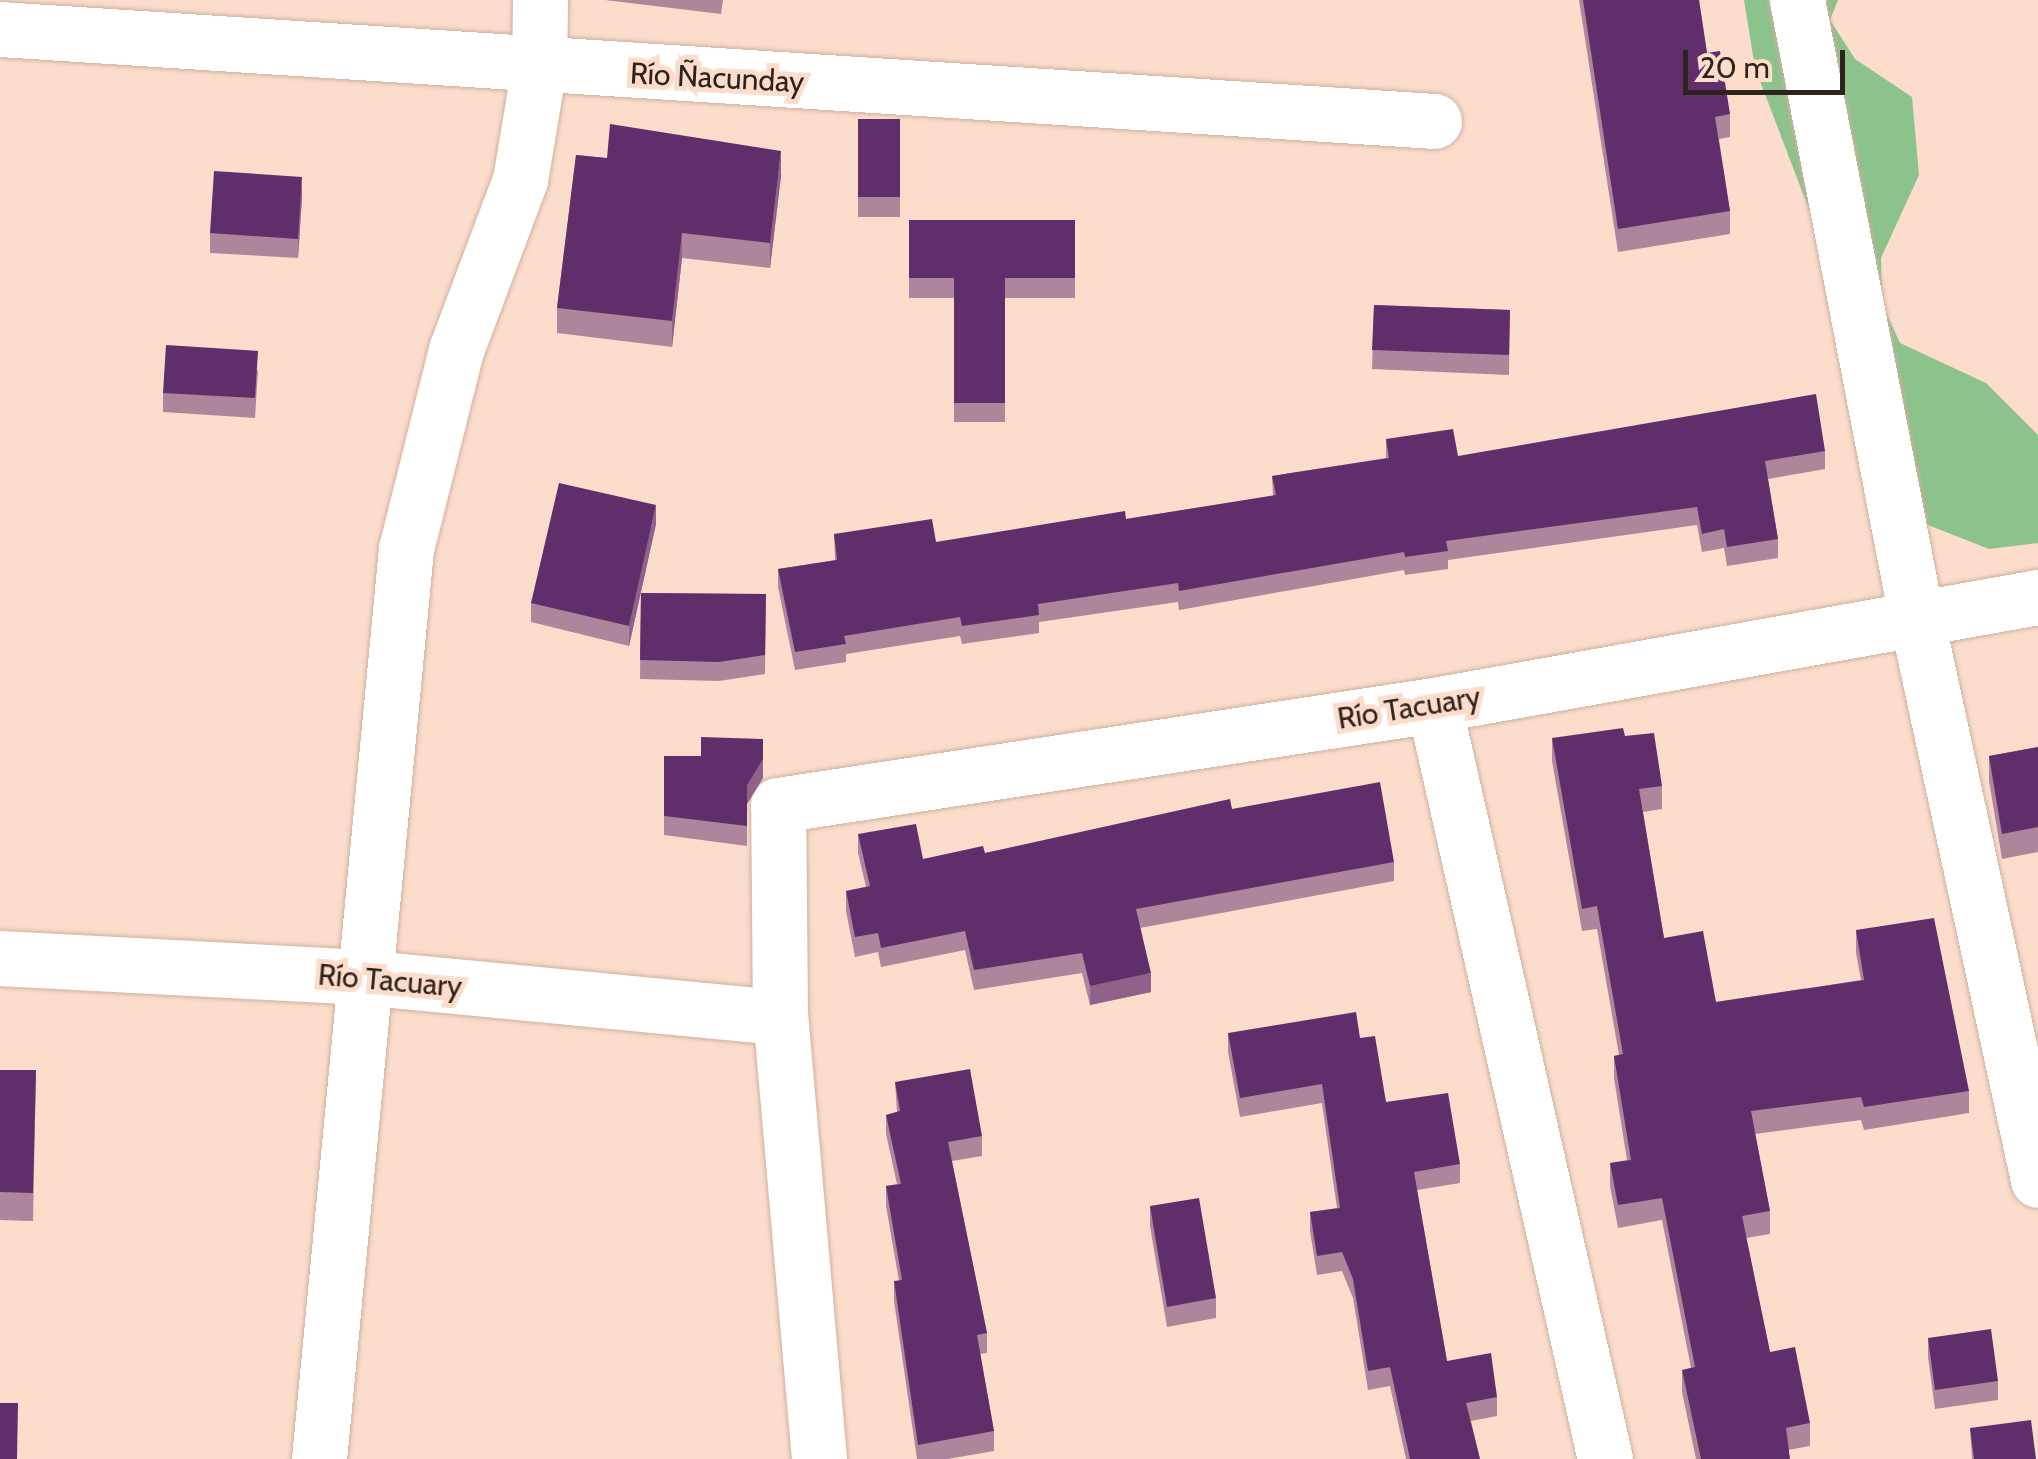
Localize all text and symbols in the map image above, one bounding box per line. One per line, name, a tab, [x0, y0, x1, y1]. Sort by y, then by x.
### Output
scale bar	[1688, 30, 1850, 92]
text: 20 m	[1700, 49, 1770, 86]
street label: Río Ñacunday	[629, 55, 805, 101]
street label: Río Tacuary	[1335, 679, 1483, 737]
street label: Río Tacuary	[316, 957, 464, 1005]

